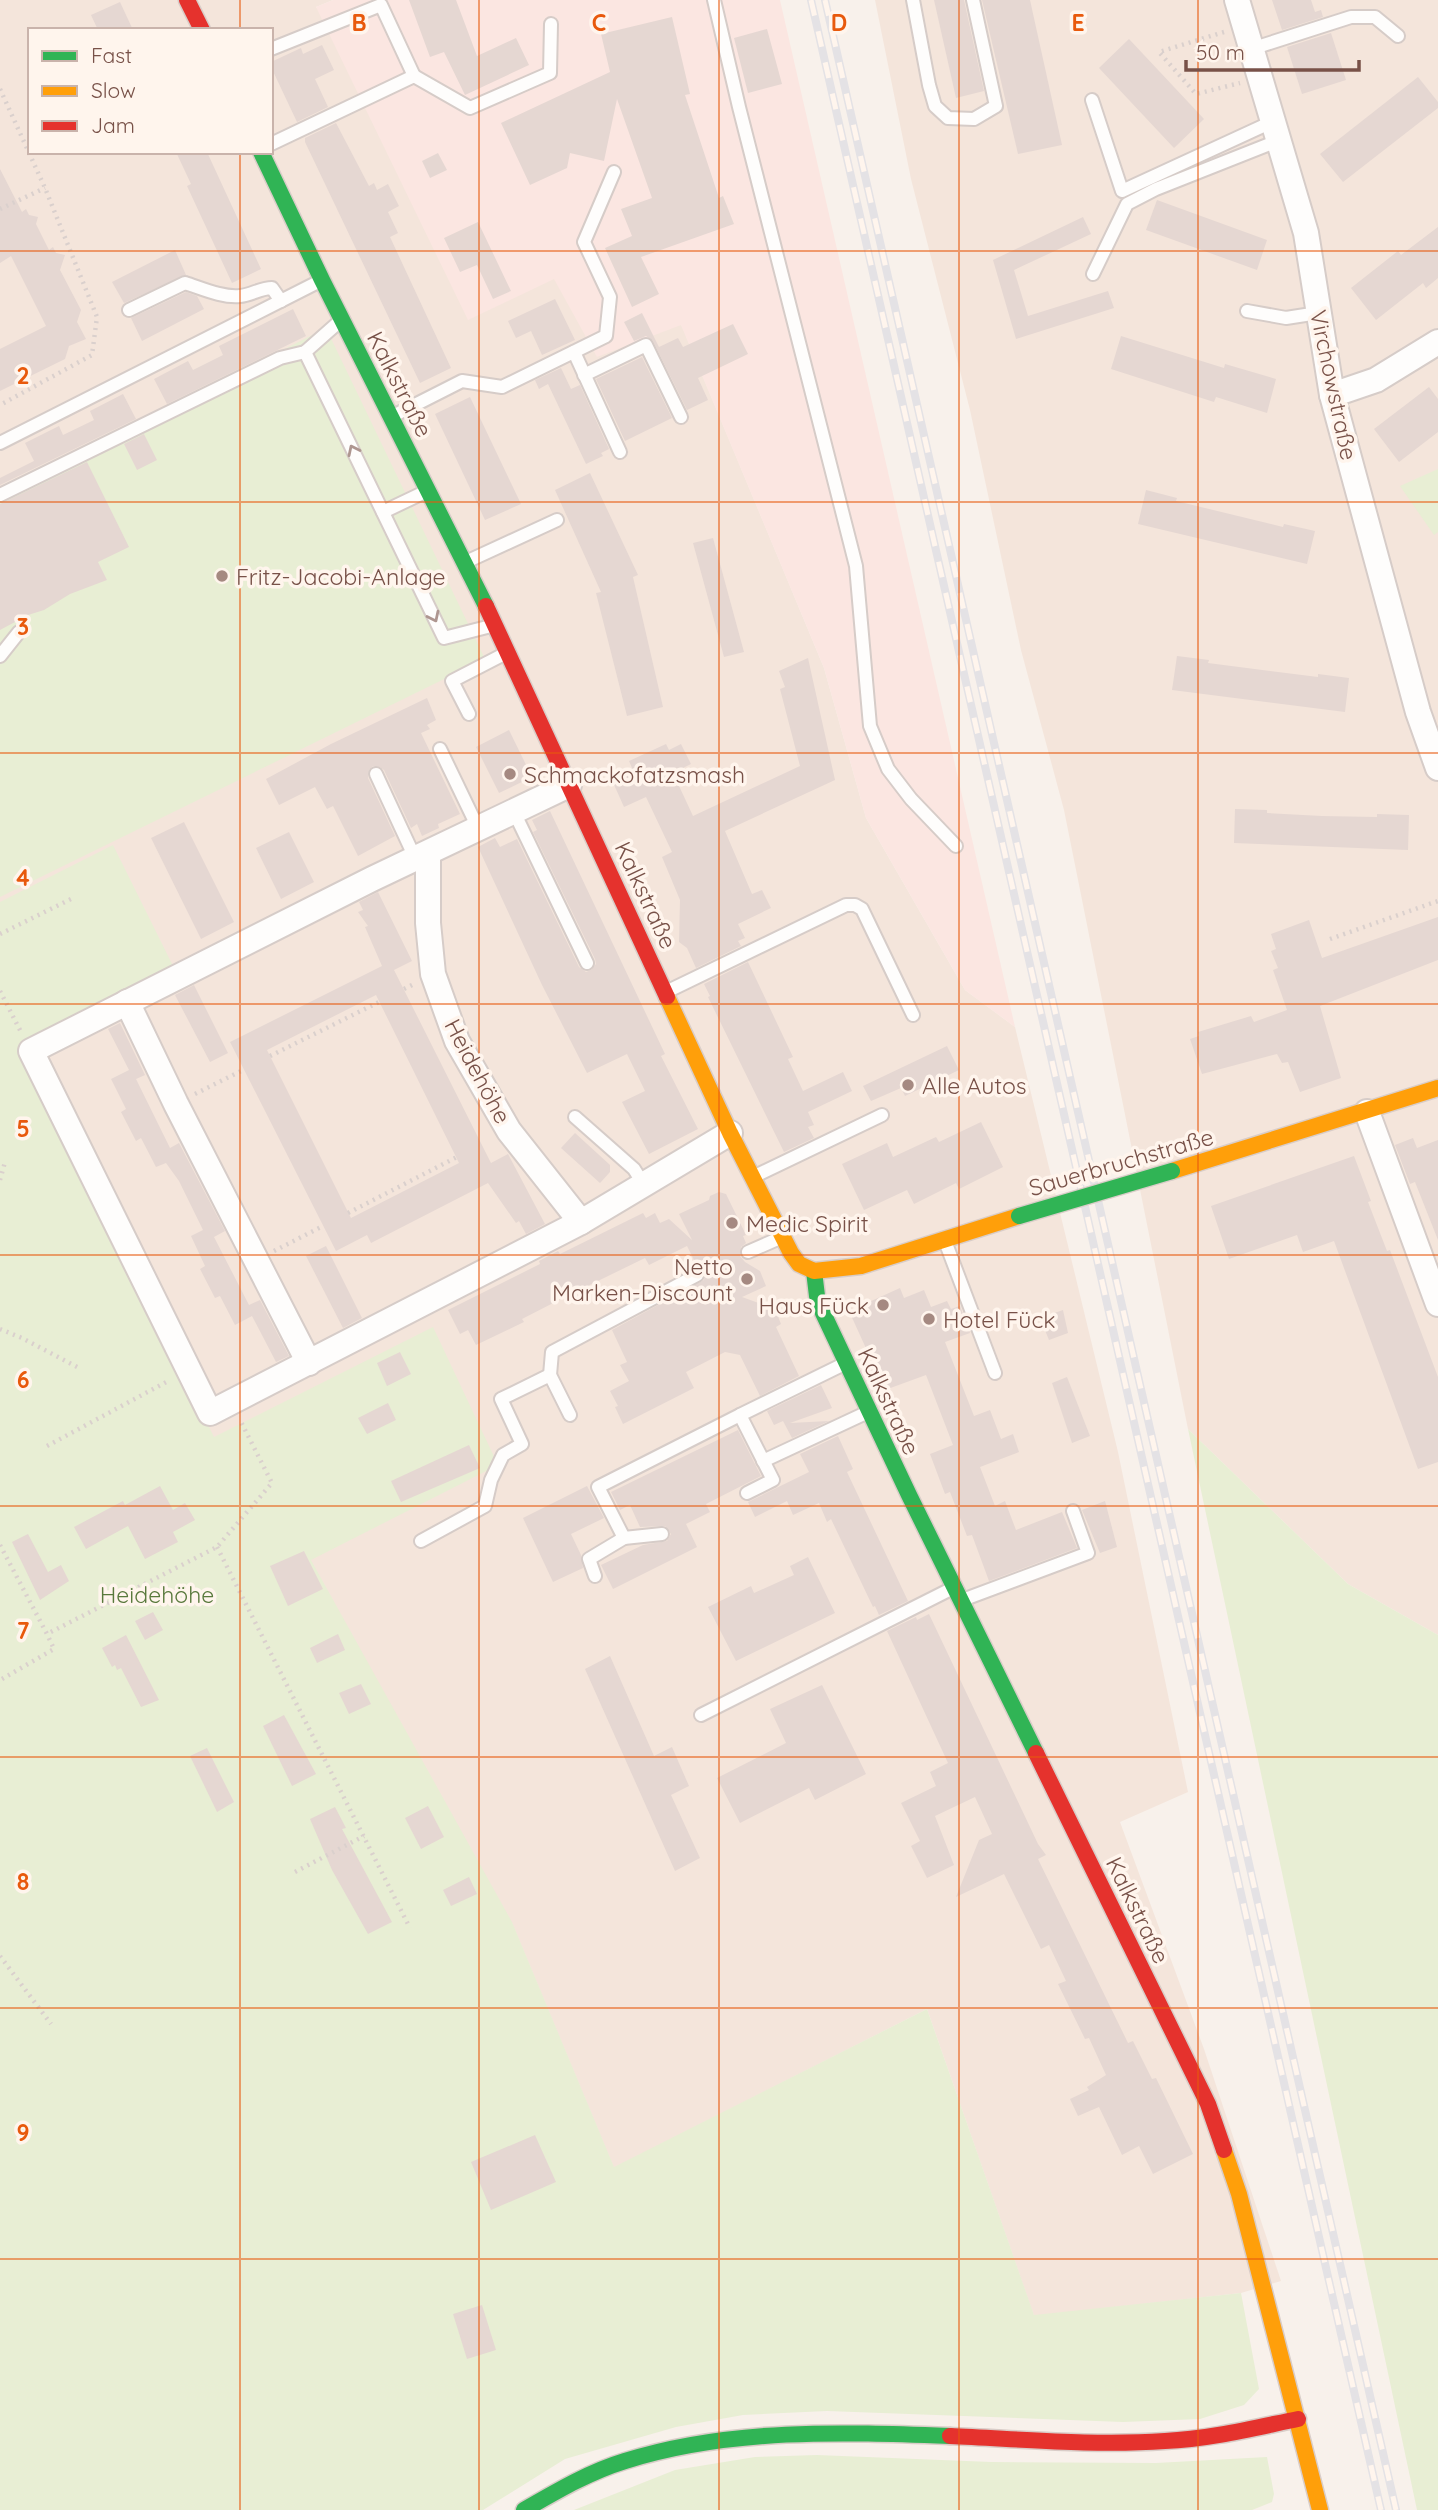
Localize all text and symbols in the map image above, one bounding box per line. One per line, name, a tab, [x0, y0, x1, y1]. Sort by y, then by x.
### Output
text: B	[351, 8, 367, 37]
text: C	[592, 8, 606, 37]
text: D	[831, 8, 847, 37]
text: E	[1071, 8, 1085, 37]
legend	[28, 28, 273, 154]
scale bar	[1186, 28, 1359, 72]
text: 50 m	[1196, 39, 1245, 65]
text: Fast	[91, 42, 132, 68]
text: Slow	[91, 77, 136, 103]
text: Jam	[91, 112, 135, 138]
street label: Virchowstraße	[1304, 307, 1364, 463]
street label: Kalkstraße	[361, 326, 439, 442]
text: 2	[16, 361, 30, 390]
one-way arrow	[347, 445, 361, 457]
place label: Fritz-Jacobi-Anlage	[236, 562, 445, 591]
marker: Fritz-Jacobi-Anlage	[214, 568, 230, 584]
one-way arrow	[425, 610, 439, 622]
text: 3	[17, 612, 29, 641]
place label: Schmackofatzsmash	[524, 760, 745, 789]
marker: Schmackofatzsmash	[502, 766, 518, 782]
street label: Kalkstraße	[609, 837, 683, 953]
text: 4	[16, 863, 30, 892]
street label: Heidehöhe	[438, 1014, 518, 1128]
place label: Alle Autos	[922, 1071, 1027, 1100]
marker: Alle Autos	[900, 1077, 916, 1093]
text: 5	[16, 1114, 30, 1143]
street label: Sauerbruchstraße	[1025, 1122, 1217, 1202]
place label: Medic Spirit	[746, 1209, 869, 1238]
marker: Medic Spirit	[724, 1215, 740, 1231]
place label: Netto Marken-Discount	[552, 1252, 733, 1307]
marker: Netto Marken-Discount	[739, 1271, 755, 1287]
place label: Haus Fück	[759, 1291, 869, 1320]
marker: Haus Fück	[875, 1297, 891, 1313]
place label: Hotel Fück	[943, 1305, 1056, 1334]
marker: Hotel Fück	[921, 1311, 937, 1327]
street label: Kalkstraße	[852, 1343, 926, 1459]
text: 6	[17, 1365, 29, 1394]
park label: Heidehöhe	[100, 1580, 214, 1609]
text: 7	[17, 1616, 30, 1645]
street label: Kalkstraße	[1100, 1852, 1176, 1968]
text: 8	[17, 1867, 29, 1896]
text: 9	[16, 2118, 30, 2147]

